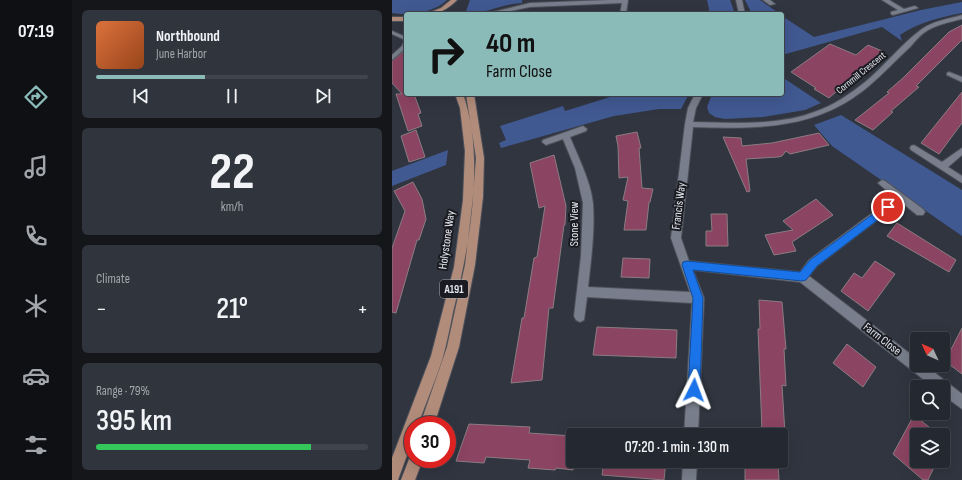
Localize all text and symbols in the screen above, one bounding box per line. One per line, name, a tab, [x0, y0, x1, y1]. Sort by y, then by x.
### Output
text: 07:19	[18, 21, 54, 42]
text: Northbound	[156, 27, 220, 46]
text: 40 m	[486, 27, 535, 60]
icon: right	[420, 28, 472, 80]
text: June Harbor	[156, 46, 207, 62]
street label: Cornmill Crescent	[834, 49, 888, 97]
text: Farm Close	[486, 61, 552, 82]
icon: directions	[22, 83, 50, 111]
icon: previous	[130, 85, 152, 107]
icon: pause	[221, 85, 243, 107]
icon: next	[312, 85, 334, 107]
text: 22	[209, 141, 255, 204]
icon: music	[22, 153, 50, 181]
street label: Francis Way	[669, 181, 689, 230]
pin	[871, 190, 905, 224]
icon: arrive	[877, 196, 899, 218]
text: km/h	[221, 199, 243, 215]
street label: Stone View	[567, 201, 582, 246]
street label: Holystone Way	[435, 209, 459, 270]
icon: phone	[22, 222, 50, 250]
text: Climate	[96, 271, 130, 287]
road number: A191	[440, 280, 468, 298]
text: 21°	[216, 291, 248, 327]
icon: climate	[22, 292, 50, 320]
text: −	[96, 296, 107, 323]
text: +	[357, 296, 368, 323]
street label: Farm Close	[860, 319, 904, 359]
north arrow	[910, 332, 950, 372]
map controls	[910, 332, 950, 468]
icon: car	[22, 362, 50, 390]
position arrow	[673, 369, 715, 411]
button: search	[910, 380, 950, 420]
text: Range · 79%	[96, 383, 150, 399]
text: 395 km	[96, 403, 172, 439]
speed limit sign: 30	[404, 416, 456, 468]
button: layers	[910, 428, 950, 468]
icon: filters	[22, 431, 50, 459]
text: 07:20 · 1 min · 130 m	[625, 438, 729, 457]

